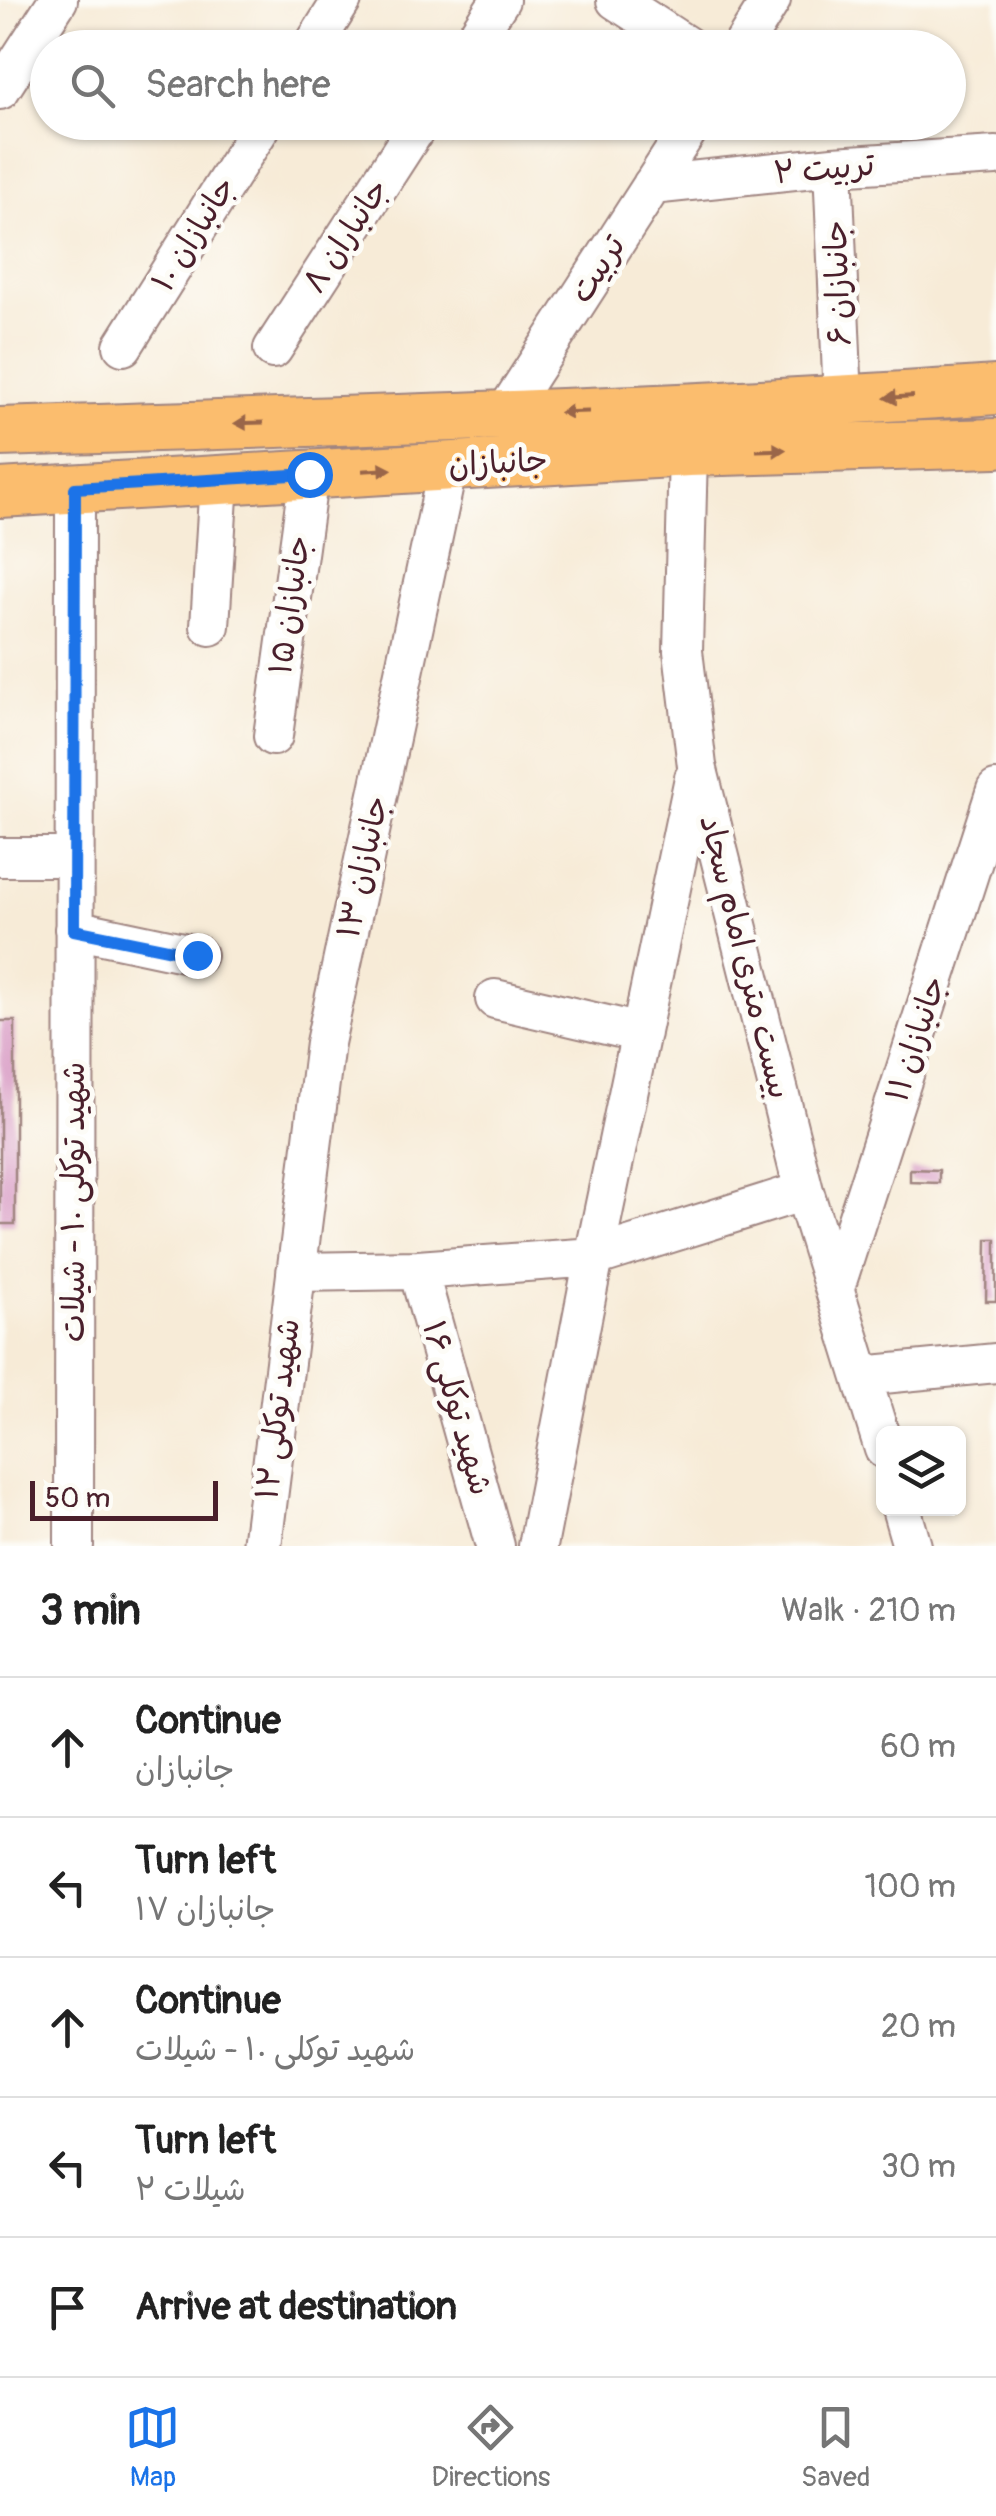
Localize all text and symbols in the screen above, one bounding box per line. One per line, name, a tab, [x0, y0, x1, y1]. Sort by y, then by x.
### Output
search box	[30, 30, 966, 140]
icon: search	[65, 58, 120, 113]
text: Search here	[145, 61, 331, 109]
street label: تربیت ۲	[772, 145, 877, 193]
street label: جانبازان ۱۰	[143, 169, 245, 299]
street label: جانباران ۸	[294, 171, 398, 301]
street label: جانبازان ۶	[816, 219, 860, 347]
street label: تربیت	[561, 227, 635, 310]
one-way arrow	[882, 389, 914, 405]
one-way arrow	[558, 404, 590, 420]
one-way arrow	[233, 416, 265, 432]
street label: جانبازان	[447, 440, 549, 486]
one-way arrow	[756, 441, 788, 457]
route start	[287, 452, 333, 498]
one-way arrow	[361, 462, 393, 478]
street label: جانبازان ۱۵	[260, 533, 320, 677]
street label: جانبازان ۱۳	[328, 792, 398, 942]
street label: بیست متری امام سجاد	[687, 811, 800, 1104]
route end	[175, 933, 221, 979]
street label: جانبازان ۱۱	[877, 971, 955, 1107]
street label: شهید توکلی ۱۰ - شیلات	[54, 1062, 94, 1342]
street label: شهید توکلی ۱۲	[247, 1316, 309, 1502]
street label: شهید توکلی ۱۶	[413, 1316, 501, 1500]
map controls	[876, 1426, 966, 1516]
button: layers	[876, 1426, 966, 1516]
scale bar	[30, 1476, 218, 1520]
text: 50 m	[45, 1481, 110, 1516]
text: 3 min	[40, 1585, 141, 1637]
text: Walk · 210 m	[781, 1591, 956, 1631]
text: Continue	[135, 1697, 281, 1745]
icon: ahead	[40, 1720, 95, 1775]
text: 60 m	[880, 1727, 956, 1767]
text: جانبازان	[135, 1750, 234, 1790]
text: Turn left	[135, 1837, 276, 1885]
icon: left	[40, 1860, 95, 1915]
text: 100 m	[864, 1867, 956, 1907]
text: جانبازان ۱۷	[135, 1890, 276, 1930]
text: Continue	[135, 1977, 281, 2025]
icon: ahead	[40, 2000, 95, 2055]
text: 20 m	[881, 2007, 956, 2047]
text: شهید توکلی ۱۰ - شیلات	[135, 2030, 415, 2070]
text: Turn left	[135, 2117, 276, 2165]
icon: left	[40, 2140, 95, 2195]
text: 30 m	[881, 2147, 956, 2187]
text: شیلات ۲	[135, 2170, 246, 2210]
icon: arrive	[40, 2280, 95, 2335]
text: Arrive at destination	[135, 2283, 457, 2331]
tab: Map	[125, 2400, 180, 2495]
tab: Directions	[431, 2400, 550, 2495]
tab: Saved	[801, 2400, 871, 2495]

